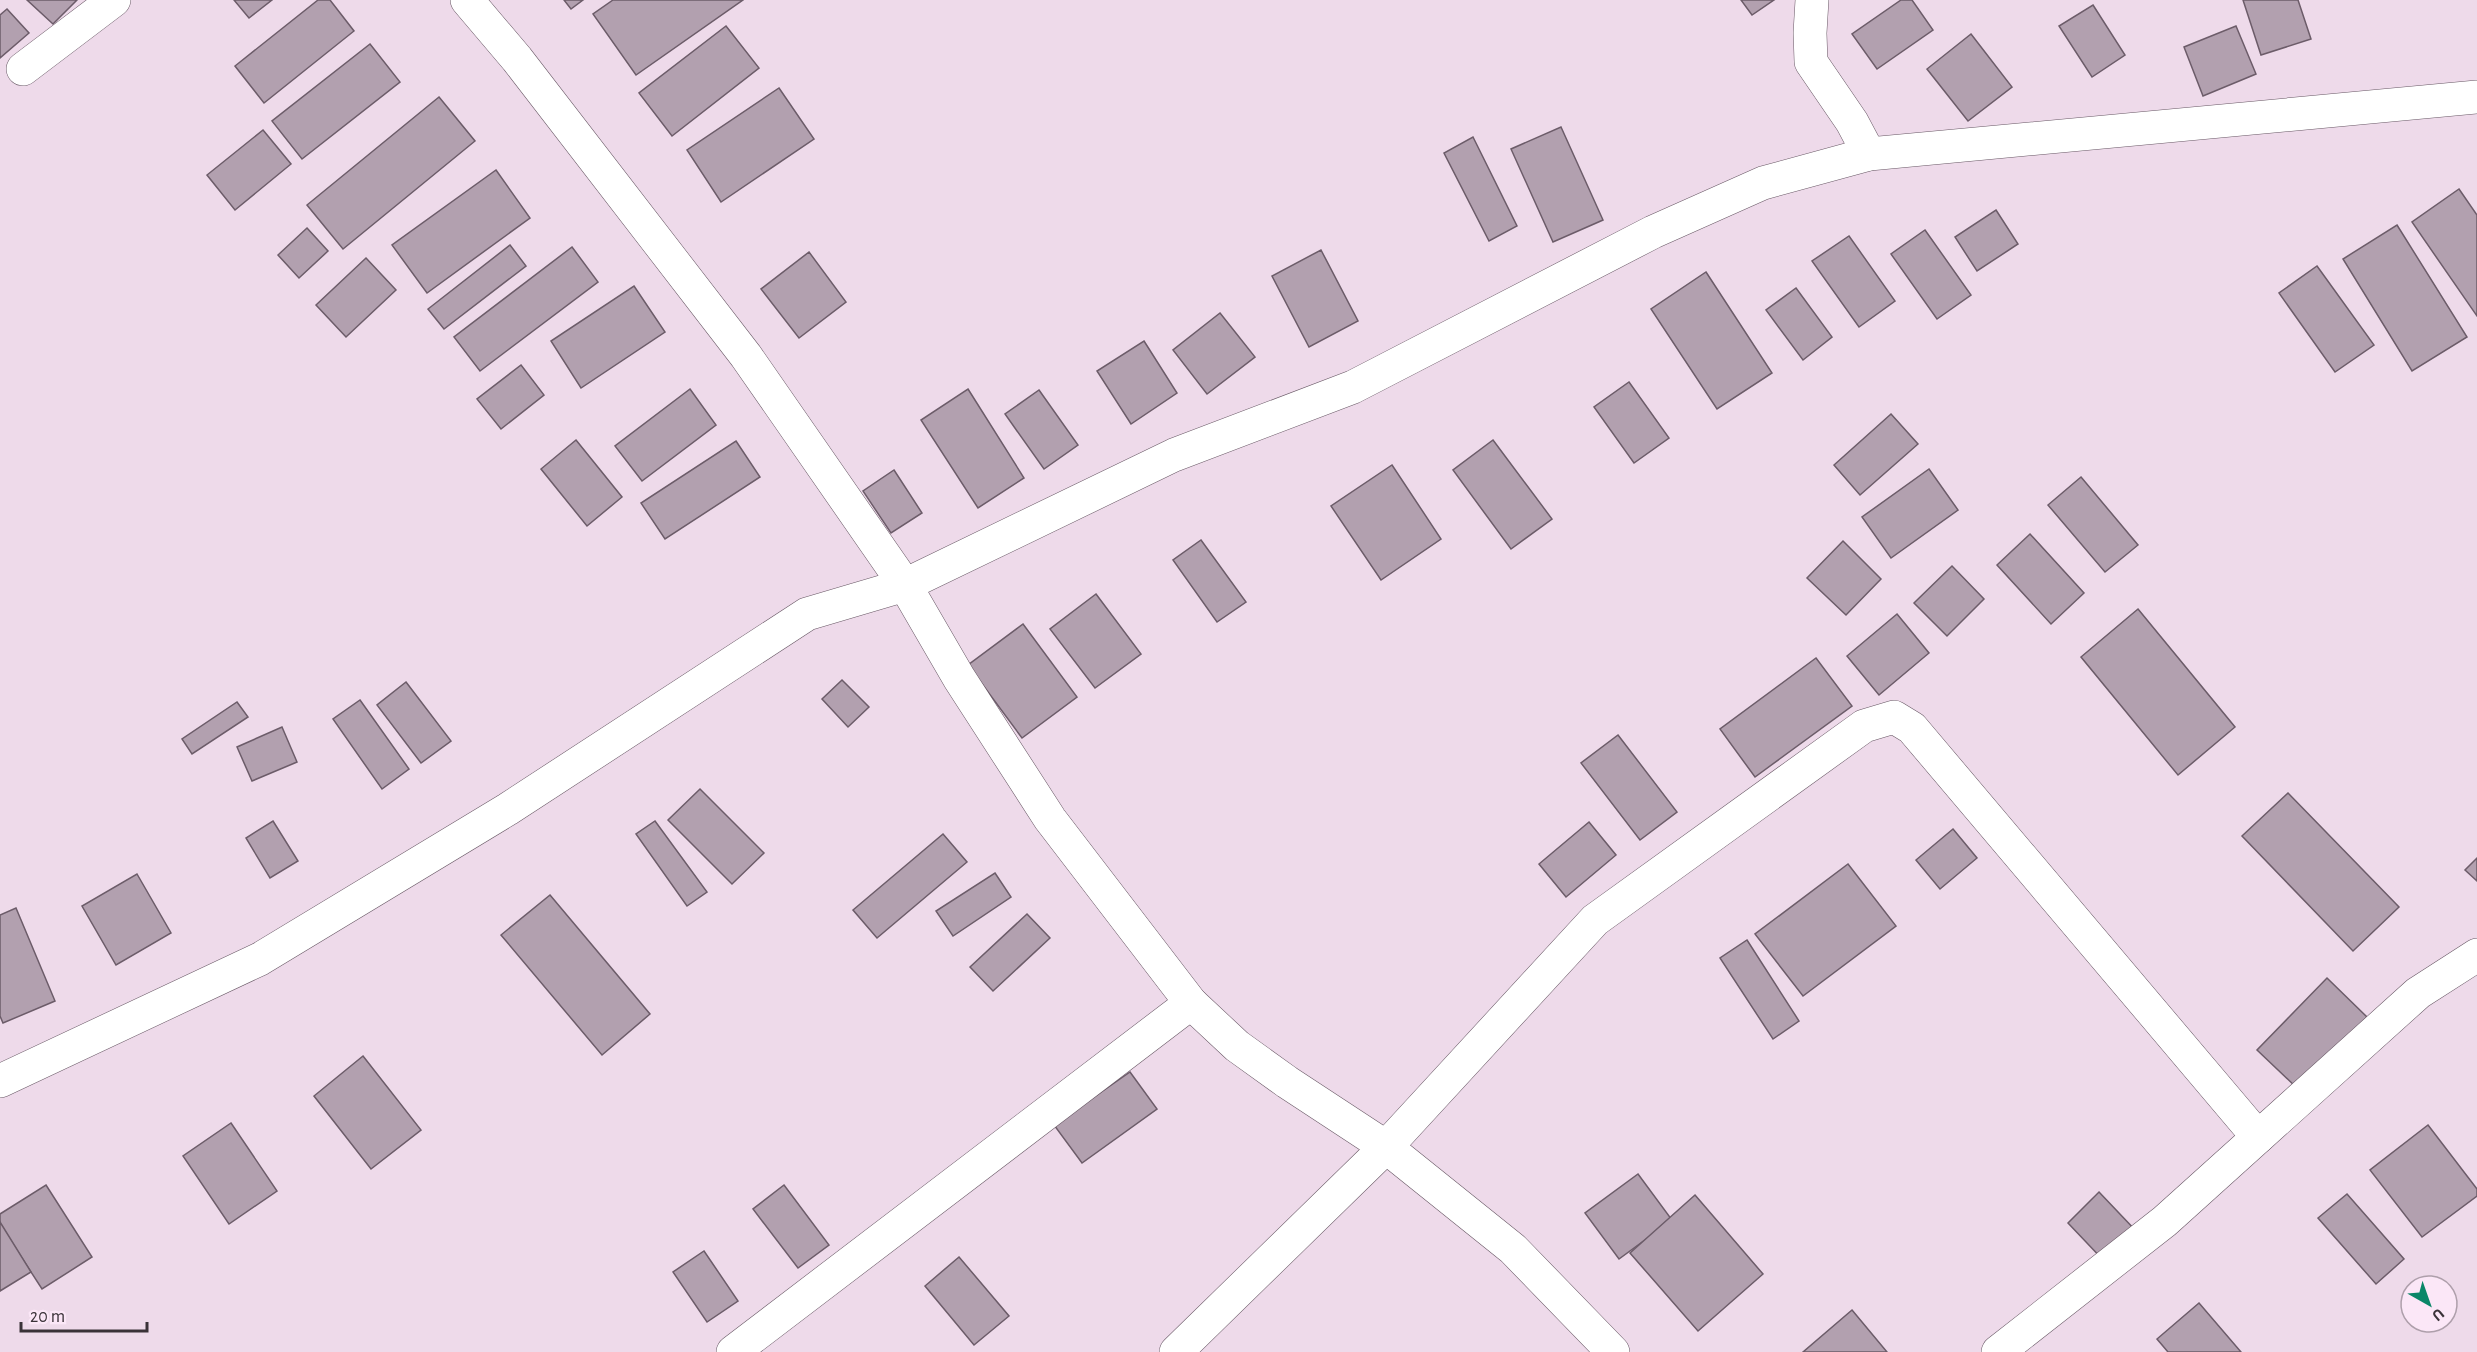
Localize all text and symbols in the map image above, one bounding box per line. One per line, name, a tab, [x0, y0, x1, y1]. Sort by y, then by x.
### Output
north arrow	[2399, 1274, 2459, 1334]
scale bar	[21, 1295, 147, 1333]
text: U	[2429, 1305, 2447, 1324]
text: 20 m	[30, 1308, 65, 1326]

